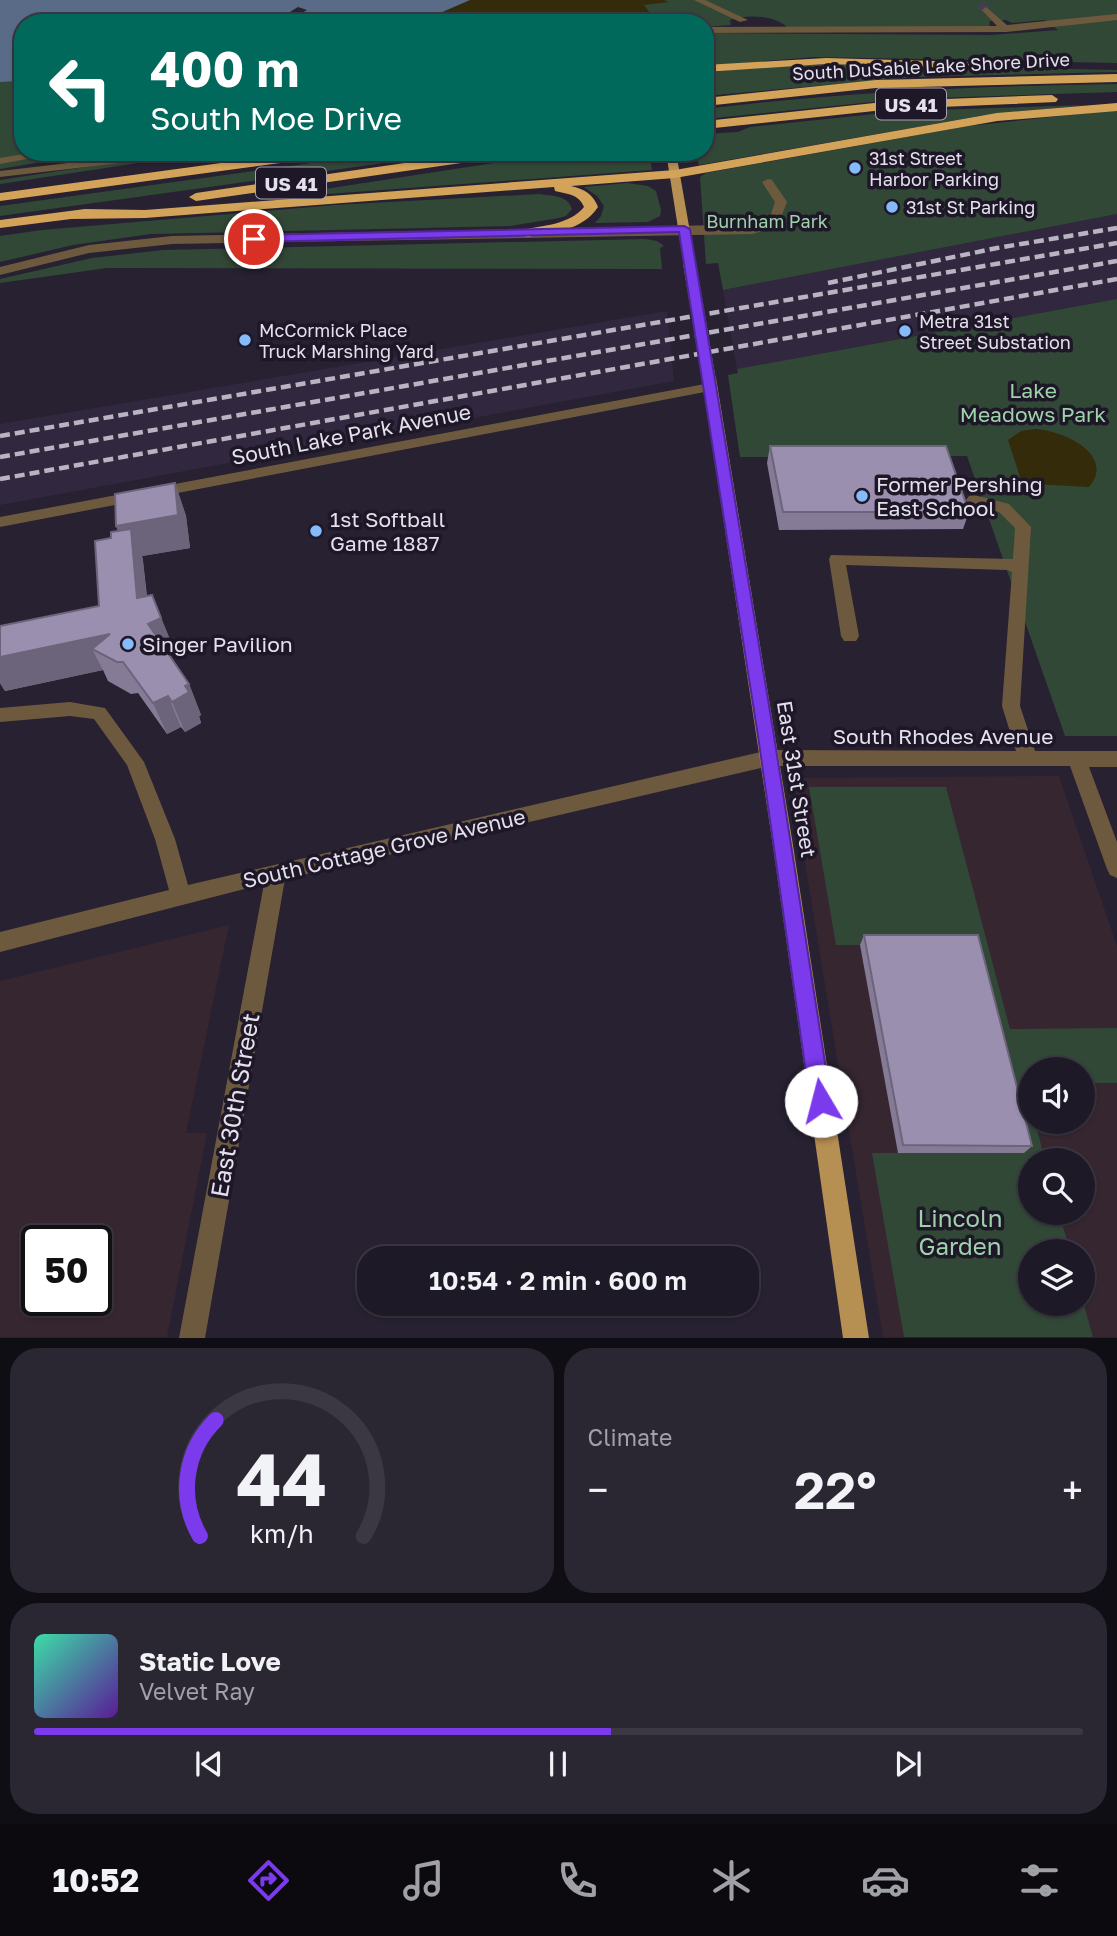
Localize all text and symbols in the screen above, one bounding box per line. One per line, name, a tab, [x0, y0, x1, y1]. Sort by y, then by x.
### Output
text: 400 m	[150, 39, 299, 98]
icon: left	[35, 42, 126, 133]
street label: South DuSable Lake Shore Drive	[792, 48, 1070, 84]
road number: US 41	[876, 88, 946, 120]
text: South Moe Drive	[150, 99, 402, 137]
place label: 31st Street Harbor Parking	[869, 147, 999, 190]
marker: 31st Street Harbor Parking	[847, 160, 863, 176]
road number: US 41	[256, 168, 326, 198]
place label: 31st St Parking	[906, 196, 1035, 218]
marker: 31st St Parking	[884, 199, 900, 215]
pin	[224, 209, 284, 269]
park label: Burnham Park	[706, 210, 828, 232]
icon: arrive	[235, 220, 273, 258]
place label: Metra 31st Street Substation	[919, 310, 1071, 353]
place label: McCormick Place Truck Marshing Yard	[259, 319, 434, 362]
marker: Metra 31st Street Substation	[897, 323, 913, 339]
marker: McCormick Place Truck Marshing Yard	[237, 332, 253, 348]
park label: Lake Meadows Park	[960, 377, 1106, 427]
street label: South Lake Park Avenue	[229, 398, 473, 470]
place label: Former Pershing East School	[876, 471, 1043, 521]
marker: Former Pershing East School	[854, 488, 870, 504]
place label: 1st Softball Game 1887	[330, 506, 445, 556]
marker: 1st Softball Game 1887	[308, 523, 324, 539]
place label: Singer Pavilion	[142, 631, 293, 657]
marker: Singer Pavilion	[120, 636, 136, 652]
street label: East 31st Street	[772, 699, 822, 859]
street label: South Rhodes Avenue	[833, 723, 1053, 749]
street label: South Cottage Grove Avenue	[240, 803, 528, 893]
street label: East 30th Street	[204, 1011, 264, 1199]
map controls	[1018, 1057, 1095, 1316]
button: sound	[1018, 1057, 1095, 1134]
position arrow	[784, 1064, 858, 1138]
button: search	[1018, 1148, 1095, 1225]
park label: Lincoln Garden	[918, 1203, 1002, 1260]
speed limit sign: 50	[21, 1225, 112, 1316]
button: layers	[1018, 1239, 1095, 1316]
text: 10:54 · 2 min · 600 m	[429, 1265, 687, 1296]
text: Climate	[588, 1423, 672, 1451]
text: 44	[236, 1436, 327, 1523]
text: 22°	[794, 1458, 877, 1520]
text: −	[588, 1467, 608, 1512]
text: +	[1062, 1467, 1083, 1512]
text: km/h	[250, 1518, 314, 1549]
text: Static Love	[139, 1646, 281, 1677]
text: Velvet Ray	[139, 1677, 255, 1705]
icon: previous	[190, 1745, 228, 1783]
icon: pause	[539, 1745, 577, 1783]
icon: next	[889, 1745, 927, 1783]
icon: directions	[244, 1856, 293, 1905]
icon: music	[399, 1856, 448, 1905]
icon: phone	[553, 1856, 602, 1905]
icon: climate	[707, 1856, 756, 1905]
icon: car	[861, 1856, 910, 1905]
icon: filters	[1015, 1856, 1064, 1905]
text: 10:52	[53, 1861, 139, 1899]

